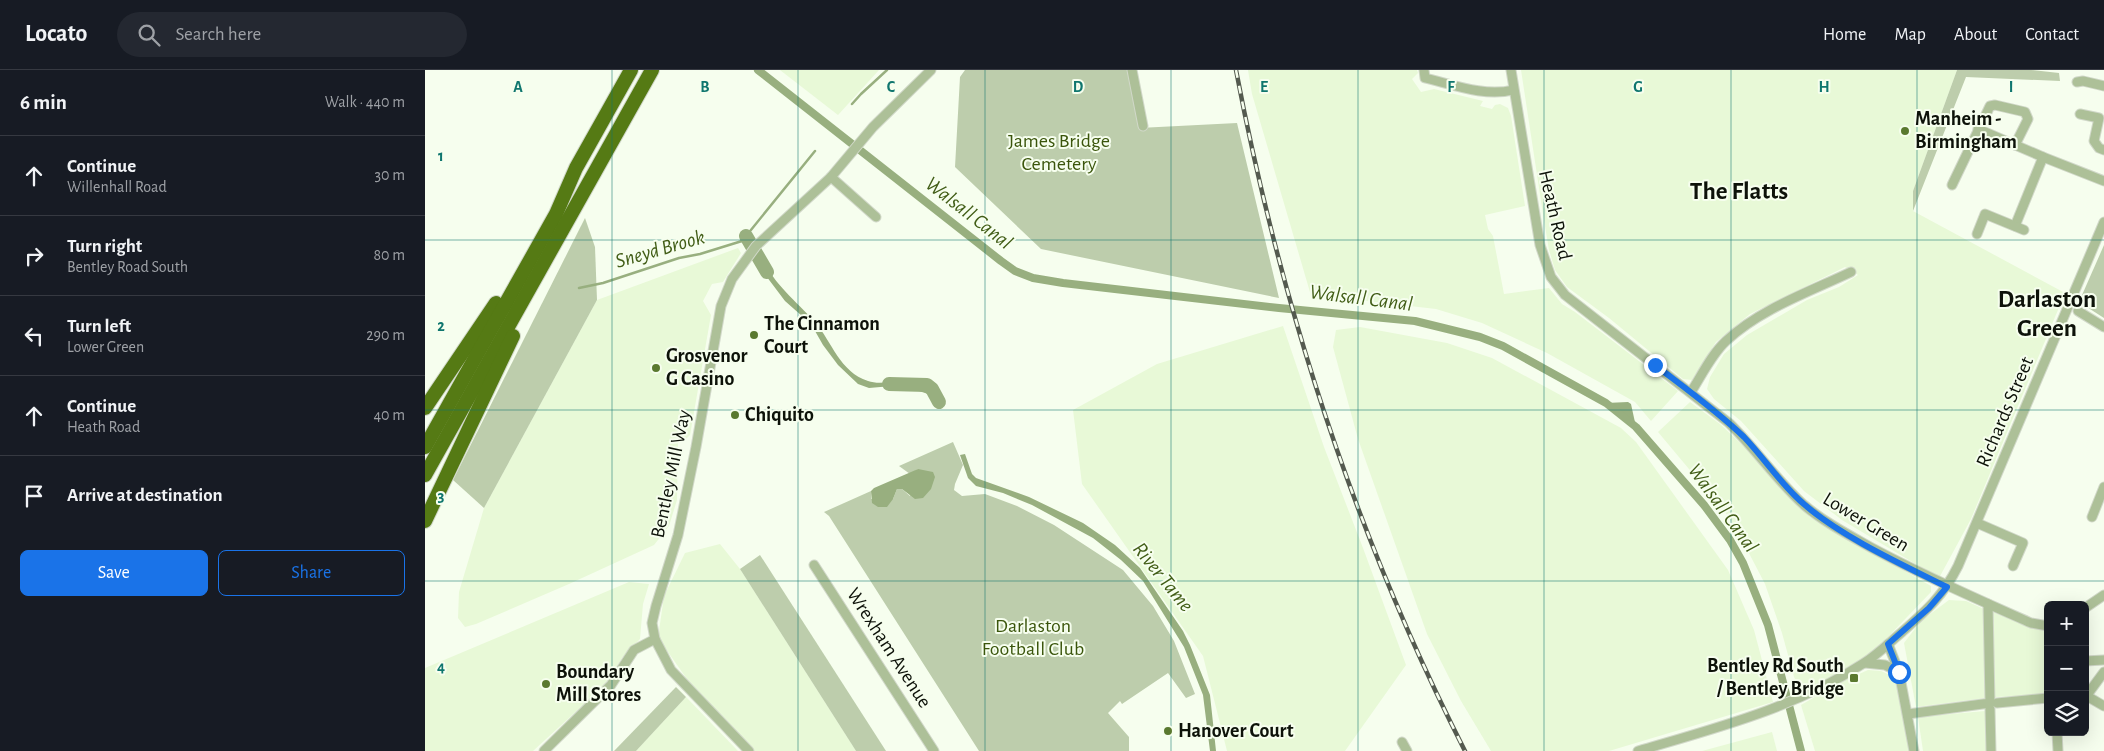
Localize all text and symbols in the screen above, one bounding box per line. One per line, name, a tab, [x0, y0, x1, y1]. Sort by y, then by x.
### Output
search box	[117, 12, 467, 57]
icon: search	[135, 21, 163, 49]
text: Locato	[25, 22, 87, 46]
text: Search here	[175, 25, 261, 44]
text: Home	[1823, 26, 1866, 44]
text: Map	[1894, 26, 1926, 44]
text: About	[1954, 26, 1997, 44]
text: Contact	[2025, 26, 2079, 44]
text: A	[513, 79, 523, 95]
text: B	[700, 79, 710, 95]
text: C	[887, 79, 896, 95]
text: D	[1073, 79, 1084, 95]
text: E	[1260, 79, 1268, 95]
text: F	[1447, 79, 1455, 95]
text: G	[1633, 79, 1643, 95]
text: H	[1818, 79, 1830, 95]
text: I	[2009, 79, 2013, 95]
text: 6 min	[20, 92, 67, 113]
text: Walk · 440 m	[325, 94, 405, 110]
place label: Manheim - Birmingham	[1915, 109, 2017, 152]
marker: Manheim - Birmingham	[1899, 125, 1911, 137]
park label: James Bridge Cemetery	[1008, 131, 1110, 174]
text: 1	[438, 148, 444, 164]
text: Continue	[67, 157, 136, 176]
icon: ahead	[20, 162, 48, 190]
text: 30 m	[375, 167, 405, 183]
street label: Heath Road	[1535, 168, 1575, 262]
water label: Walsall Canal	[922, 173, 1016, 253]
text: Willenhall Road	[67, 179, 167, 195]
district label: The Flatts	[1690, 179, 1788, 204]
water label: Sneyd Brook	[613, 226, 707, 272]
text: Turn right	[67, 237, 142, 256]
icon: right	[20, 242, 48, 270]
text: 80 m	[374, 247, 405, 263]
text: Bentley Road South	[67, 259, 188, 275]
water label: Walsall Canal	[1308, 281, 1414, 315]
district label: Darlaston Green	[1998, 287, 2096, 341]
place label: The Cinnamon Court	[764, 314, 880, 357]
text: Turn left	[67, 317, 131, 336]
text: 2	[437, 318, 445, 334]
icon: left	[20, 322, 48, 350]
text: 290 m	[366, 327, 405, 343]
marker: The Cinnamon Court	[748, 329, 760, 341]
text: Lower Green	[67, 339, 144, 355]
place label: Grosvenor G Casino	[666, 346, 748, 389]
street label: Richards Street	[1973, 353, 2037, 470]
route end	[1644, 354, 1667, 377]
marker: Grosvenor G Casino	[650, 362, 662, 374]
text: Continue	[67, 397, 136, 416]
icon: ahead	[20, 402, 48, 430]
place label: Chiquito	[745, 405, 814, 425]
text: 40 m	[373, 407, 405, 423]
street label: Bentley Mill Way	[648, 408, 694, 540]
marker: Chiquito	[729, 409, 741, 421]
text: Heath Road	[67, 419, 140, 435]
water label: Walsall Canal	[1684, 460, 1762, 556]
icon: arrive	[20, 482, 48, 510]
text: Arrive at destination	[67, 486, 223, 505]
text: 3	[438, 488, 445, 504]
street label: Lower Green	[1819, 489, 1913, 555]
water label: River Tame	[1129, 538, 1197, 616]
button: Save	[20, 550, 208, 596]
button: Share	[218, 550, 405, 596]
street label: Wrexham Avenue	[843, 585, 935, 711]
map controls	[2044, 601, 2089, 736]
button: +	[2044, 601, 2089, 646]
park label: Darlaston Football Club	[982, 616, 1084, 659]
button: −	[2044, 646, 2089, 691]
place label: Bentley Rd South / Bentley Bridge	[1707, 656, 1844, 699]
text: 4	[437, 659, 445, 675]
route start	[1888, 661, 1911, 684]
place label: Boundary Mill Stores	[556, 662, 641, 705]
marker: Bentley Rd South / Bentley Bridge	[1848, 672, 1860, 684]
marker: Boundary Mill Stores	[540, 678, 552, 690]
button: layers	[2044, 691, 2089, 736]
place label: Hanover Court	[1178, 721, 1294, 741]
marker: Hanover Court	[1162, 725, 1174, 737]

